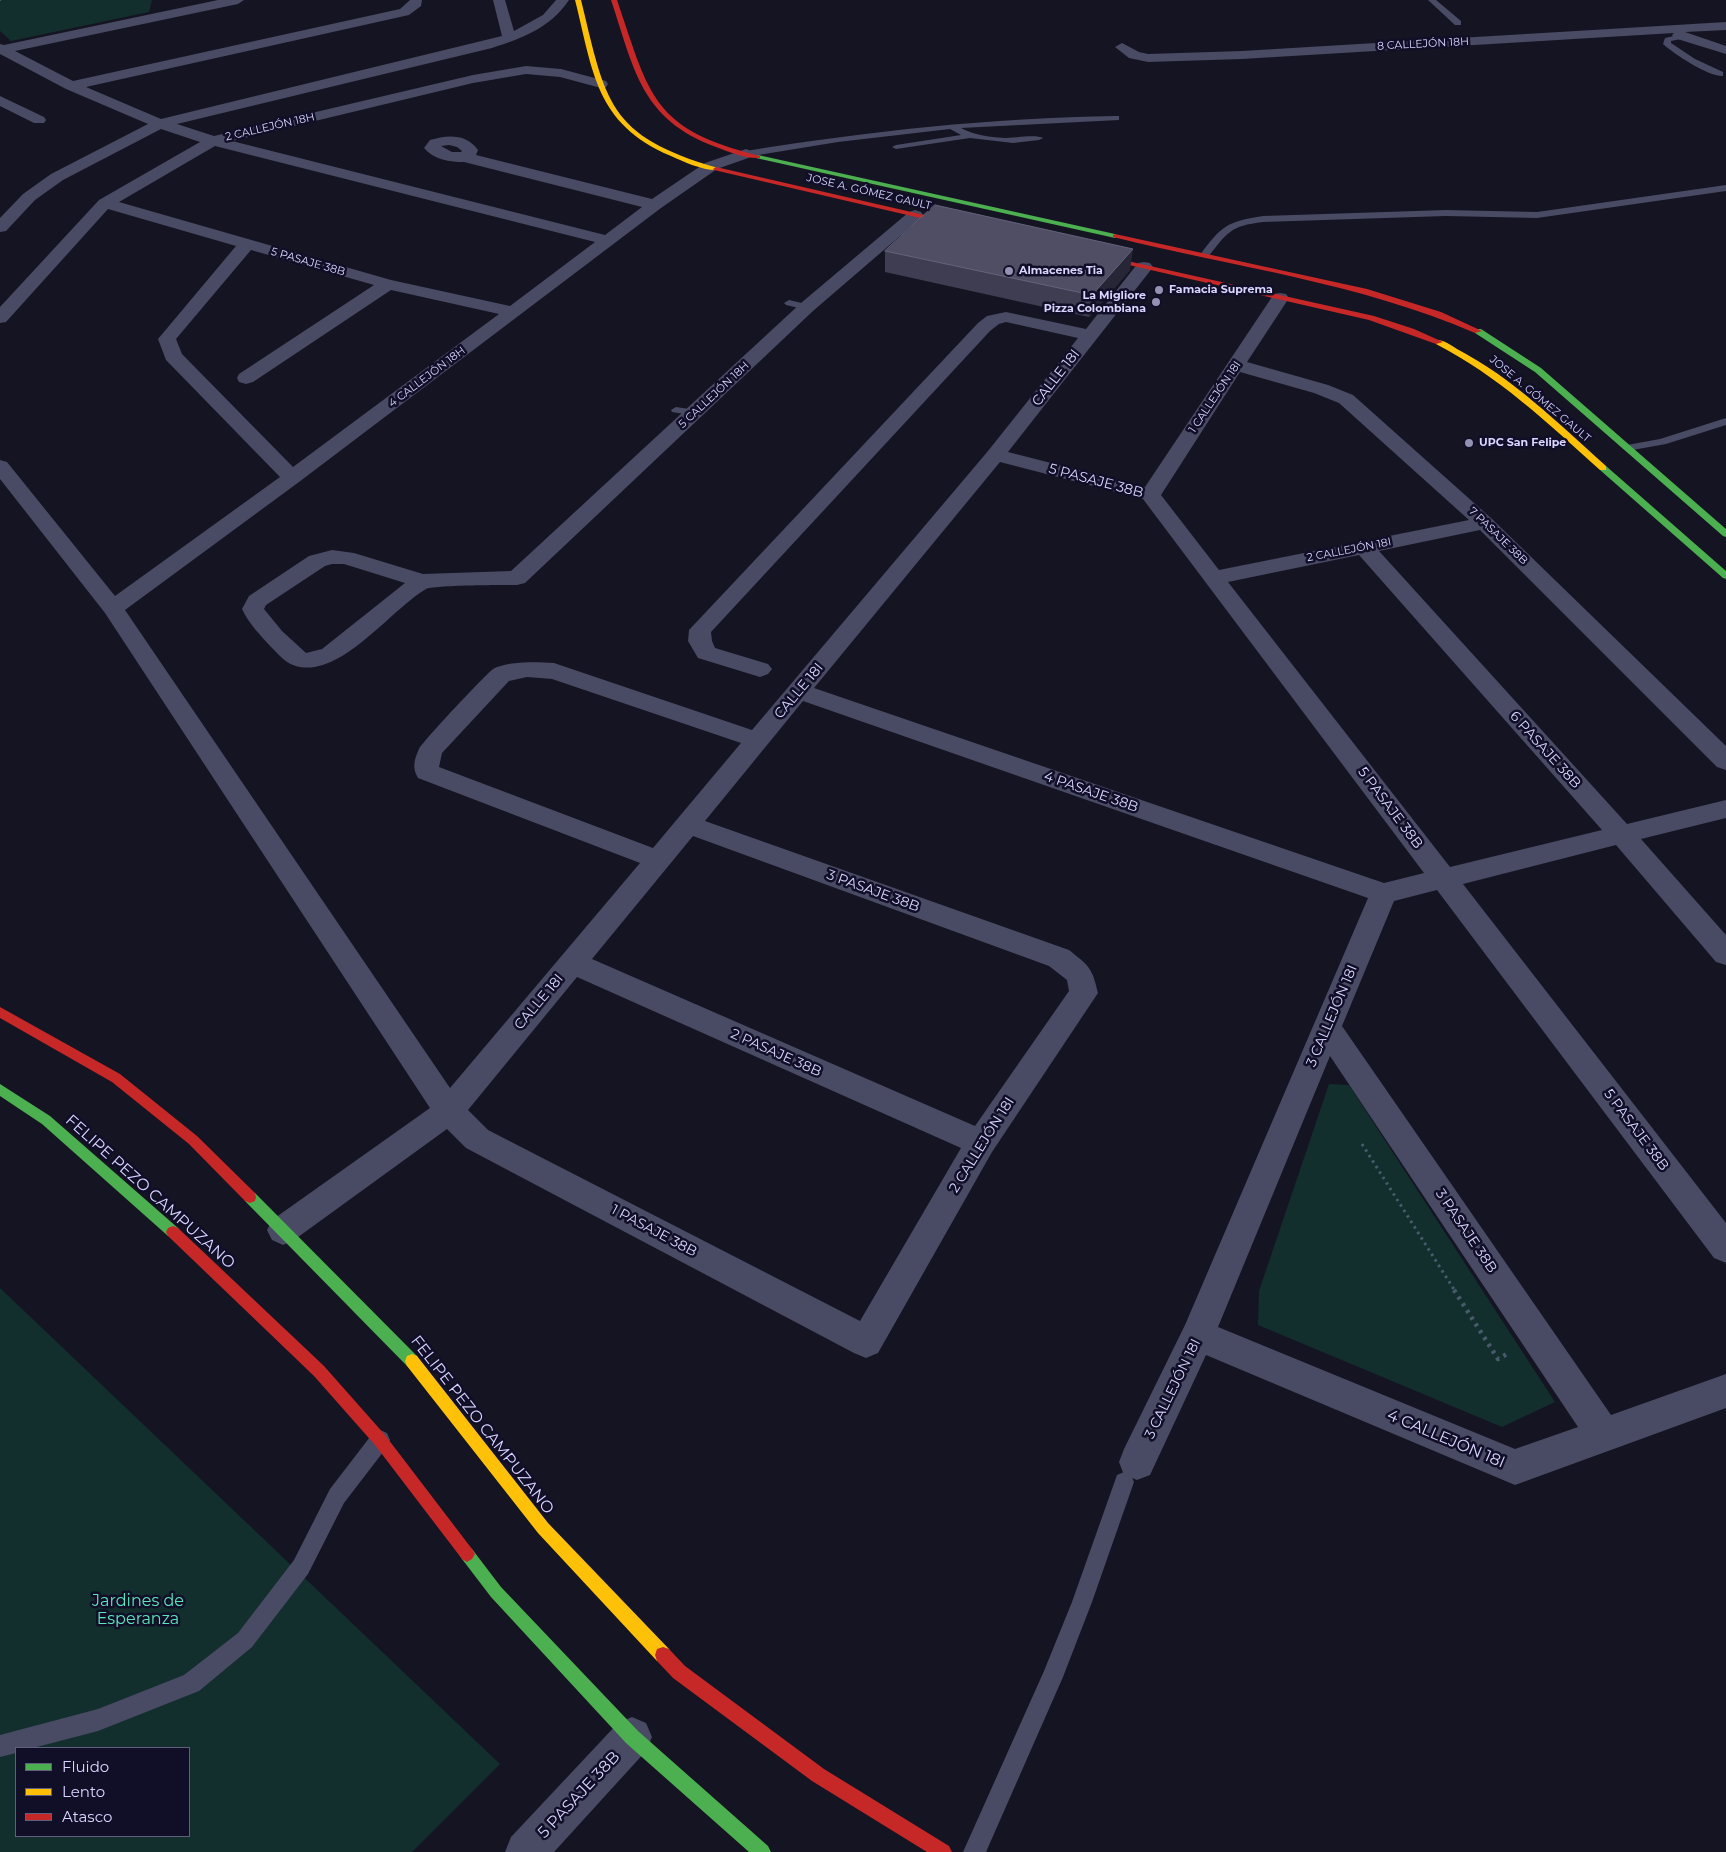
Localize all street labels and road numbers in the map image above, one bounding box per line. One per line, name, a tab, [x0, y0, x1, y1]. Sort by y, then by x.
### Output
street label: 8 CALLEJÓN 18H	[1377, 35, 1469, 53]
street label: 2 CALLEJÓN 18H	[224, 110, 316, 144]
street label: JOSE A. GÓMEZ GAULT	[805, 171, 933, 213]
street label: 5 PASAJE 38B	[269, 245, 347, 279]
street label: 4 CALLEJÓN 18H	[386, 344, 468, 410]
street label: CALLE 18I	[1029, 346, 1083, 410]
street label: JOSE A. GÓMEZ GAULT	[1487, 353, 1593, 445]
street label: 5 CALLEJÓN 18H	[676, 359, 752, 431]
street label: 1 CALLEJÓN 18I	[1186, 359, 1244, 435]
street label: 5 PASAJE 38B	[1047, 460, 1145, 502]
street label: 7 PASAJE 38B	[1466, 505, 1530, 567]
street label: 2 CALLEJÓN 18I	[1306, 535, 1392, 565]
street label: CALLE 18I	[771, 660, 827, 722]
street label: 6 PASAJE 38B	[1506, 708, 1584, 792]
street label: 5 PASAJE 38B	[1354, 764, 1426, 852]
street label: 4 PASAJE 38B	[1042, 768, 1140, 816]
street label: 3 PASAJE 38B	[824, 866, 922, 916]
street label: 3 CALLEJÓN 18I	[1303, 962, 1361, 1070]
street label: CALLE 18I	[511, 971, 567, 1033]
street label: 2 PASAJE 38B	[728, 1026, 824, 1080]
street label: 5 PASAJE 38B	[1600, 1086, 1672, 1174]
street label: 2 CALLEJÓN 18I	[946, 1094, 1018, 1196]
street label: FELIPE PEZO CAMPUZANO	[61, 1111, 239, 1273]
street label: 3 PASAJE 38B	[1432, 1186, 1500, 1276]
street label: 1 PASAJE 38B	[608, 1201, 700, 1261]
street label: FELIPE PEZO CAMPUZANO	[406, 1332, 558, 1518]
street label: 3 CALLEJÓN 18I	[1142, 1336, 1204, 1442]
street label: 4 CALLEJÓN 18I	[1384, 1405, 1508, 1473]
street label: 5 PASAJE 38B	[534, 1748, 624, 1842]

